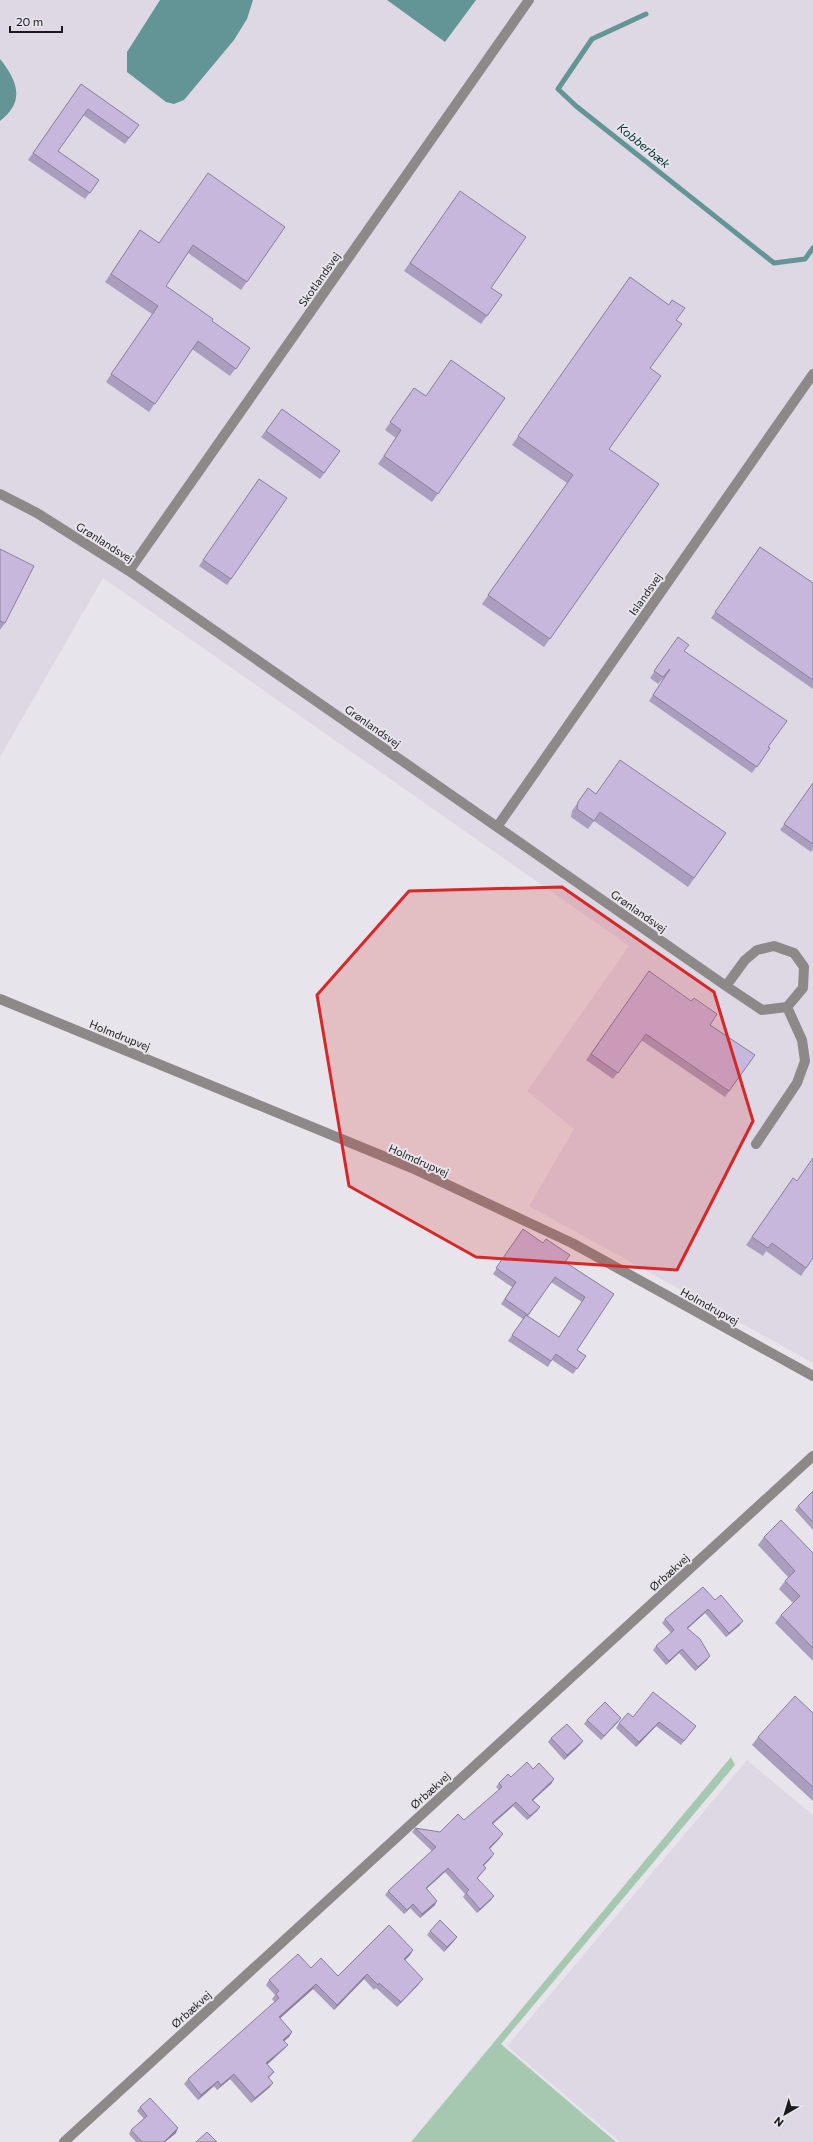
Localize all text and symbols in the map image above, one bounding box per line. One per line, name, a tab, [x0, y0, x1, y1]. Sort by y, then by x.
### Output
scale bar	[10, 8, 62, 34]
text: 20 m	[16, 14, 43, 28]
water label: Kobberbæk	[615, 120, 673, 171]
street label: Skotlandsvej	[296, 249, 343, 309]
street label: Grønlandsvej	[74, 519, 136, 565]
street label: Islandsvej	[626, 570, 664, 617]
street label: Grønlandsvej	[343, 702, 404, 750]
street label: Grønlandsvej	[609, 887, 670, 935]
street label: Holmdrupvej	[88, 1017, 153, 1053]
street label: Holmdrupvej	[387, 1141, 451, 1179]
street label: Holmdrupvej	[679, 1285, 742, 1327]
street label: Ørbækvej	[646, 1551, 692, 1593]
street label: Ørbækvej	[407, 1769, 453, 1811]
street label: Ørbækvej	[168, 1988, 214, 2030]
north arrow	[765, 2094, 805, 2134]
text: N	[771, 2115, 786, 2130]

